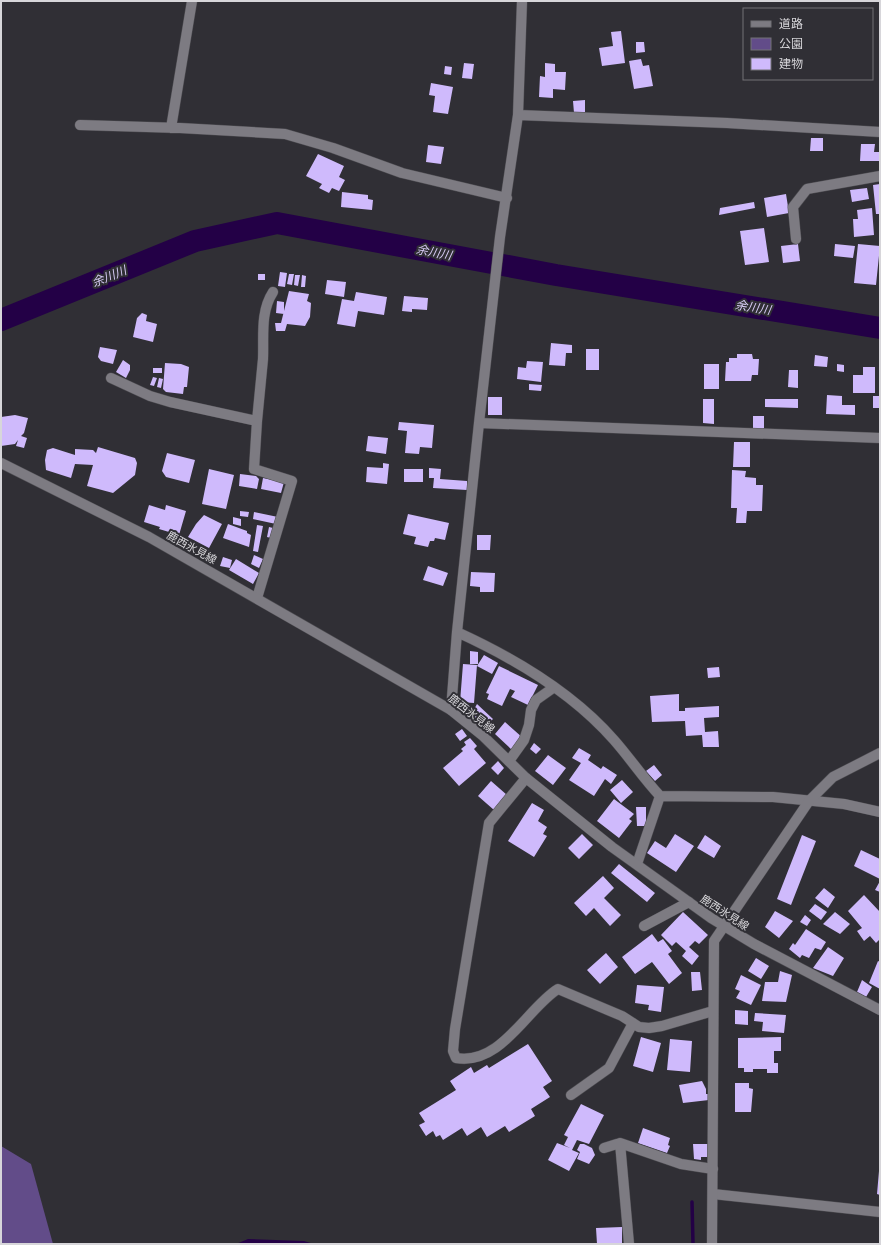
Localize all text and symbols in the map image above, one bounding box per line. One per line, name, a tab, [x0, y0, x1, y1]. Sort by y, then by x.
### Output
legend	[743, 8, 873, 80]
text: 道路	[779, 16, 803, 31]
text: 公園	[779, 36, 803, 51]
text: 建物	[779, 56, 803, 71]
water label: 余川川	[415, 241, 455, 263]
water label: 余川川	[89, 262, 130, 290]
water label: 余川川	[734, 297, 774, 318]
street label: 鹿西氷見線	[165, 528, 219, 566]
street label: 鹿西氷見線	[446, 691, 498, 735]
street label: 鹿西氷見線	[698, 892, 752, 932]

